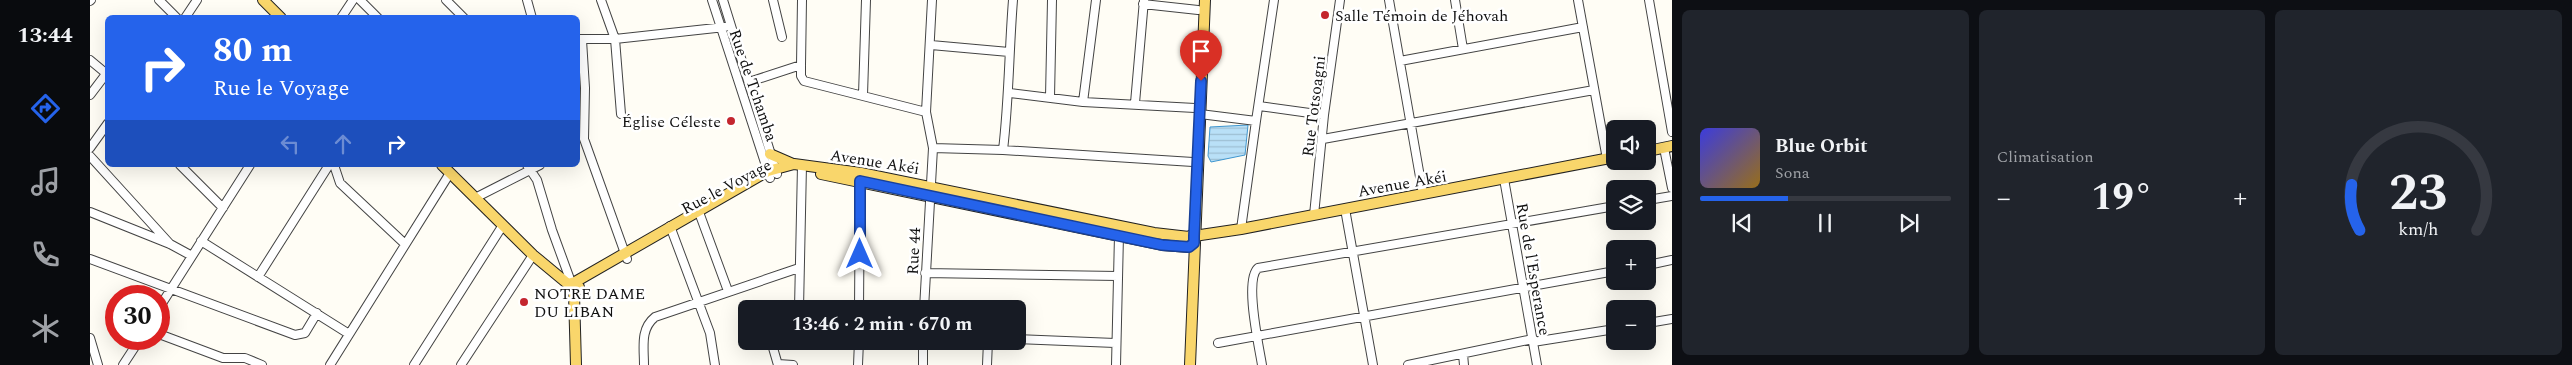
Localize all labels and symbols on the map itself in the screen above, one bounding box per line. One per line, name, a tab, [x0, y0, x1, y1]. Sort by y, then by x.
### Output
place label: Salle Témoin de Jéhovah	[1335, 4, 1508, 28]
marker: Salle Témoin de Jéhovah	[1319, 9, 1331, 21]
street label: Rue de Tchamba	[723, 26, 784, 145]
pin	[1180, 30, 1222, 81]
street label: Rue Totsoagni	[1296, 54, 1332, 158]
place label: Église Céleste	[622, 110, 721, 134]
marker: Église Céleste	[725, 115, 737, 127]
street label: Avenue Akéi	[829, 143, 921, 181]
street label: Rue le Voyage	[677, 153, 776, 221]
street label: Avenue Akéi	[1356, 164, 1449, 204]
street label: Rue de l'Esperance	[1510, 201, 1556, 337]
position arrow	[833, 227, 885, 279]
street label: Rue 44	[901, 227, 927, 275]
place label: NOTRE DAME DU LIBAN	[534, 282, 645, 324]
speed limit sign: 30	[105, 285, 170, 350]
marker: NOTRE DAME DU LIBAN	[518, 296, 530, 308]

